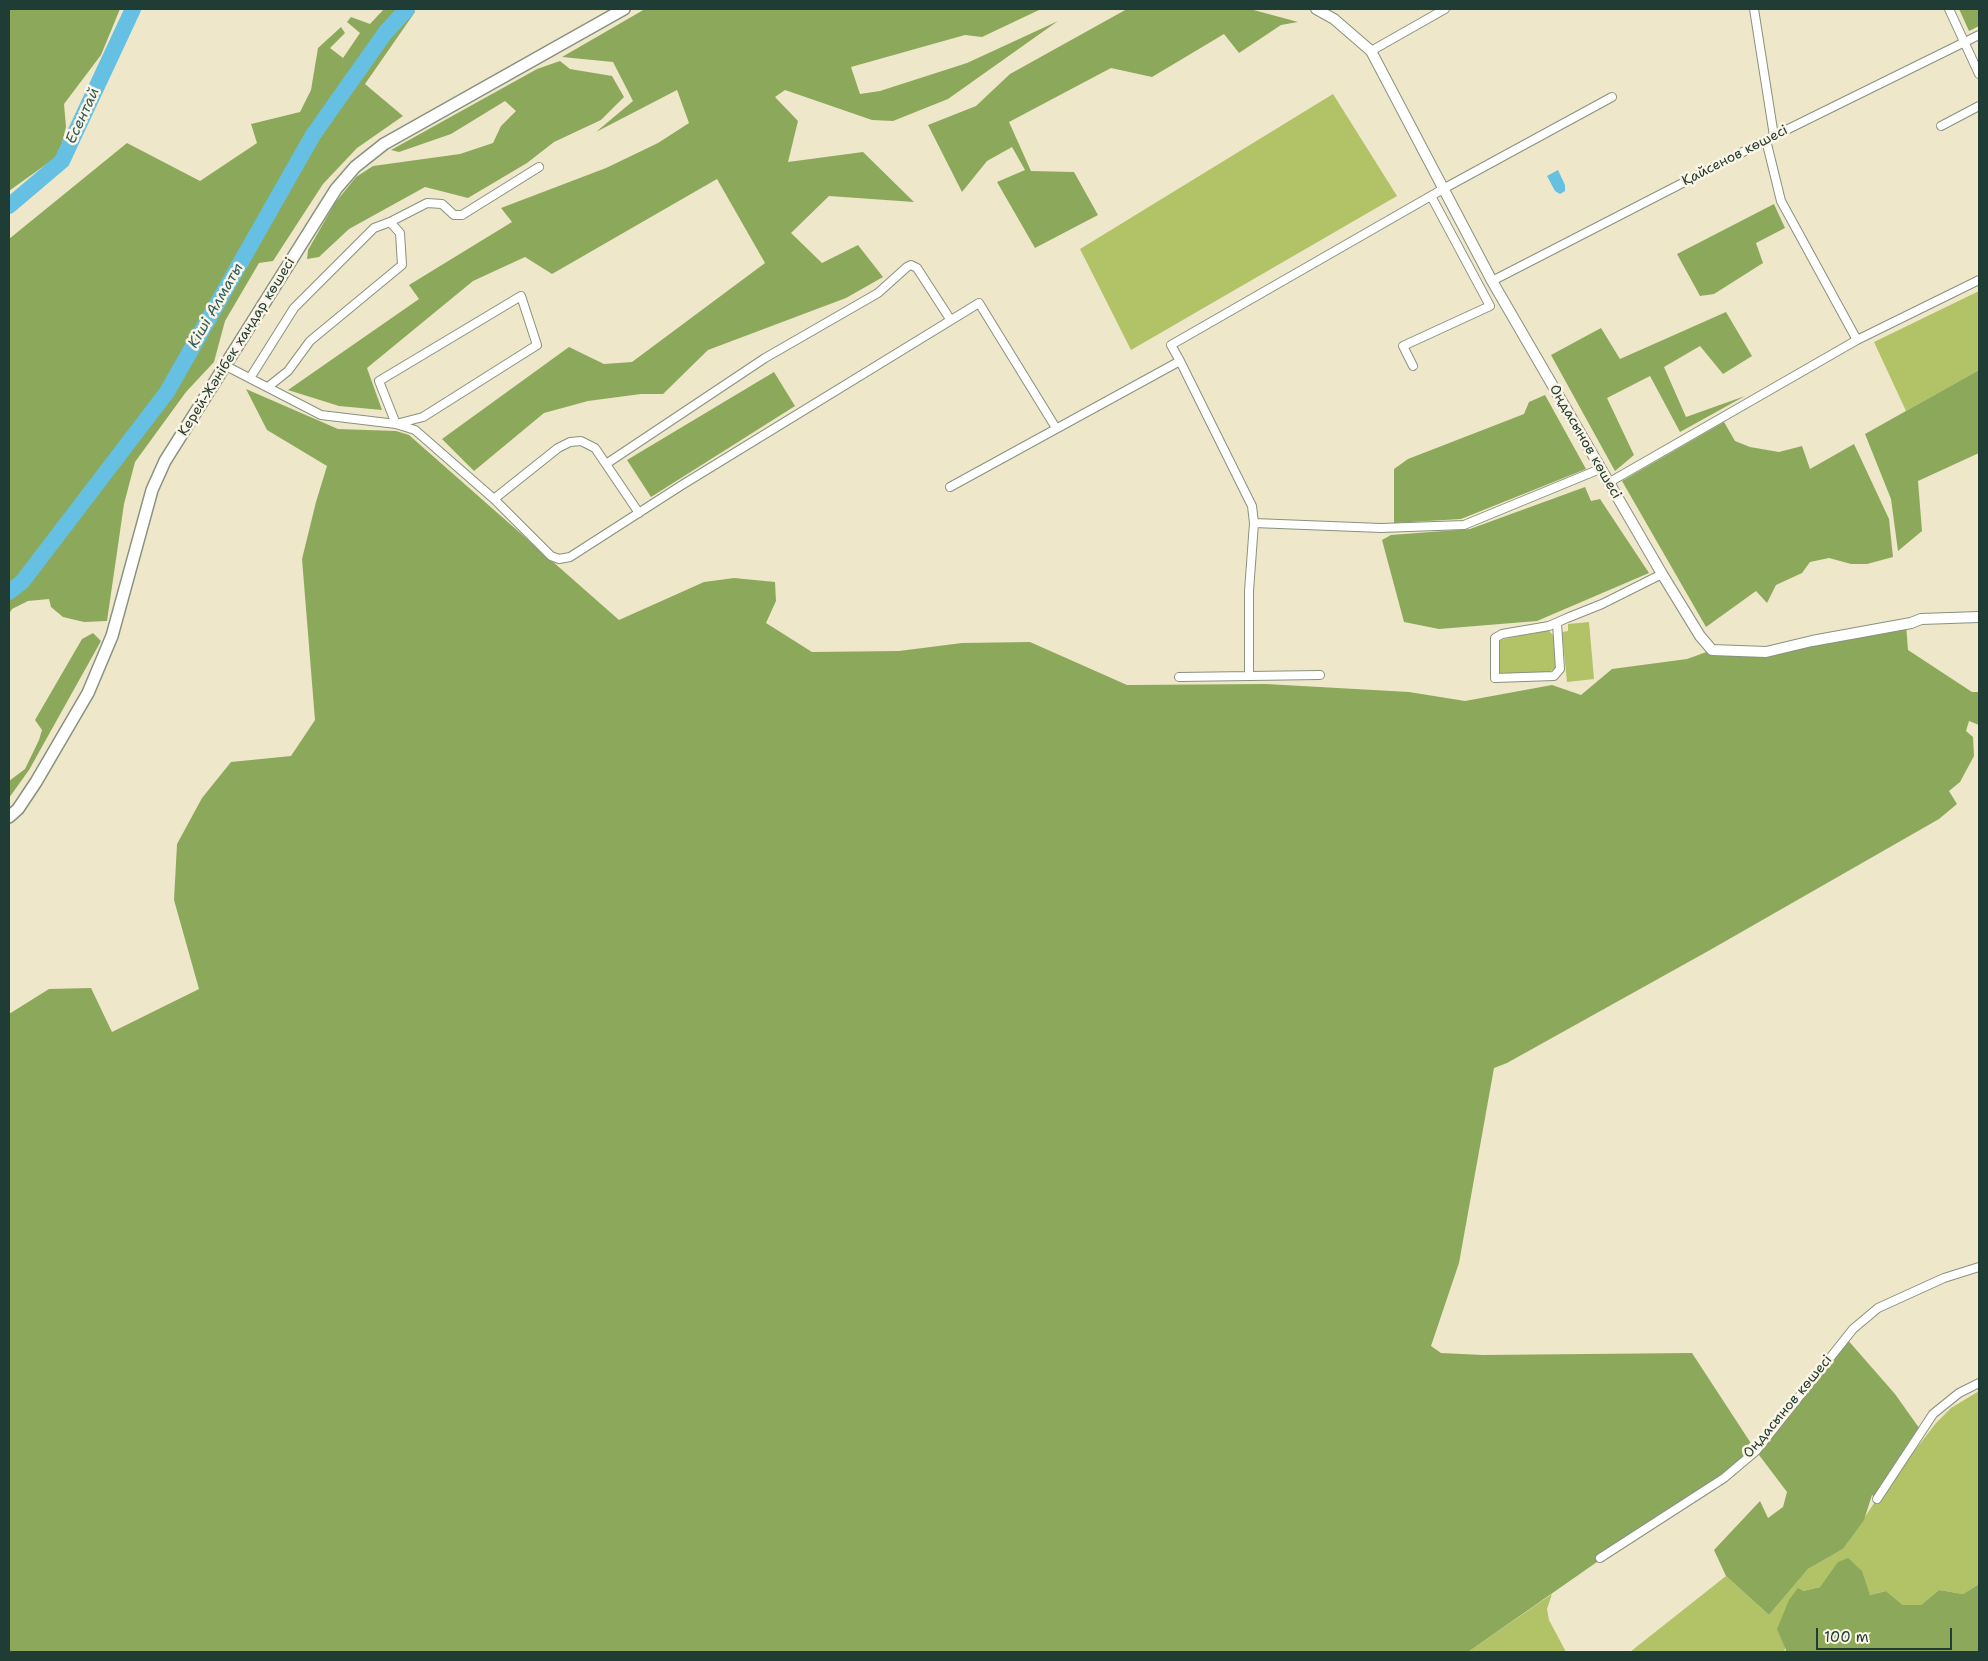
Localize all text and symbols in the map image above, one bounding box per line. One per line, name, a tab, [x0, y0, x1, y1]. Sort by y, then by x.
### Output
water label: Есентай	[62, 85, 104, 147]
street label: Қайсенов көшесі	[1679, 122, 1791, 190]
street label: Керей-Жәнібек хандар көшесі	[175, 255, 299, 439]
water label: Кіші Алматы	[184, 260, 248, 352]
street label: Оңдасынов көшесі	[1545, 382, 1625, 502]
street label: Оңдасынов көшесі	[1740, 1352, 1836, 1462]
scale bar	[1818, 1618, 1954, 1650]
text: 100 m	[1824, 1627, 1869, 1647]

